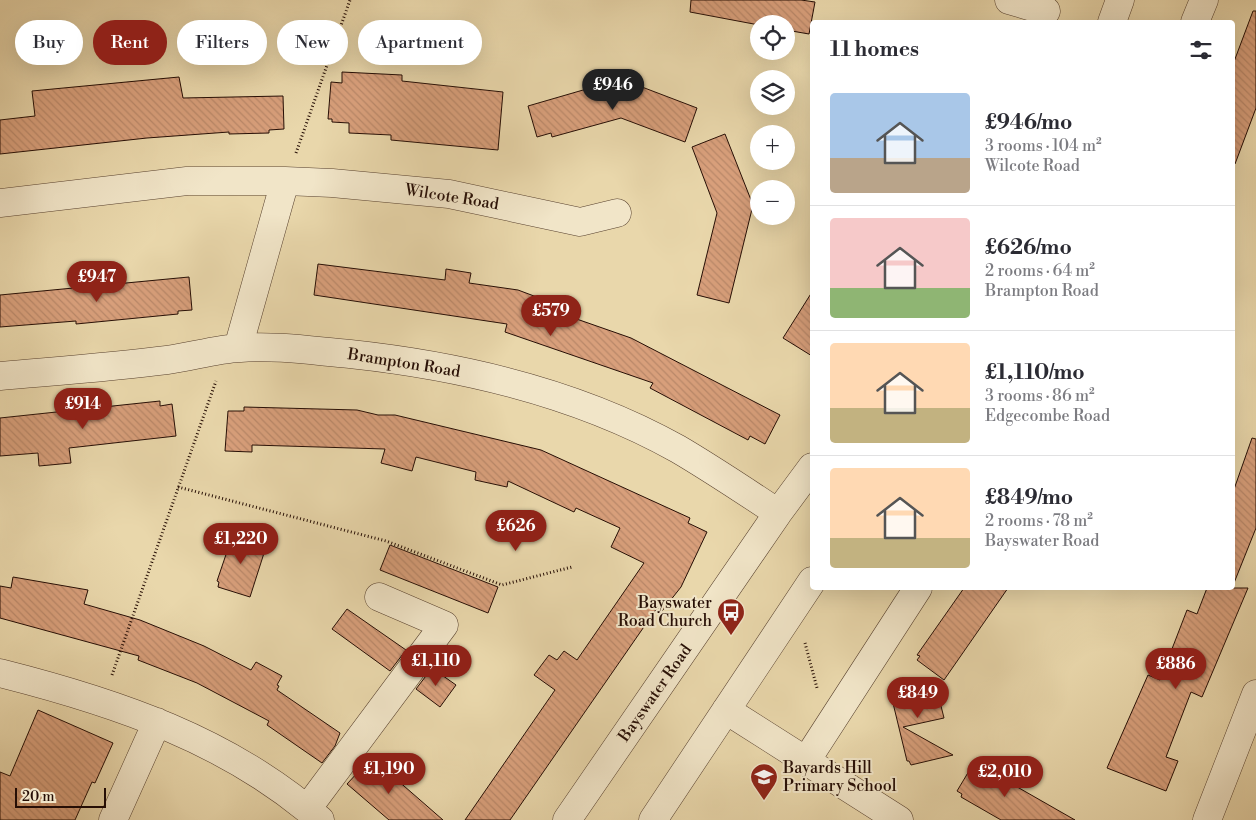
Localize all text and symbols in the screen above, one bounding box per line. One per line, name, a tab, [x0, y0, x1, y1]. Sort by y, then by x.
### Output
map controls	[750, 15, 795, 225]
button: locate	[750, 15, 795, 60]
chip: Buy	[15, 20, 83, 65]
chip: Rent	[93, 20, 167, 65]
chip: Filters	[177, 20, 267, 65]
chip: New	[277, 20, 348, 65]
chip: Apartment	[358, 20, 482, 65]
icon: filters	[1187, 36, 1215, 64]
text: 11 homes	[830, 37, 919, 63]
pin: £946	[583, 68, 643, 111]
button: layers	[750, 70, 795, 115]
text: £946	[593, 75, 633, 95]
text: £946/mo	[985, 110, 1073, 136]
icon: home	[870, 113, 930, 173]
button: +	[750, 125, 795, 170]
text: 3 rooms · 104 m²	[985, 136, 1102, 156]
text: Wilcote Road	[985, 156, 1080, 176]
street label: Wilcote Road	[403, 180, 500, 214]
button: −	[750, 180, 795, 225]
text: £626/mo	[985, 235, 1072, 261]
icon: home	[870, 238, 930, 298]
pin: £947	[67, 260, 127, 303]
text: 2 rooms · 64 m²	[985, 261, 1095, 281]
text: £947	[78, 267, 116, 287]
text: Brampton Road	[985, 281, 1099, 301]
pin: £579	[521, 294, 581, 337]
text: £579	[532, 301, 570, 321]
street label: Brampton Road	[345, 344, 462, 382]
text: £1,110/mo	[985, 360, 1085, 386]
icon: home	[870, 363, 930, 423]
text: 3 rooms · 86 m²	[985, 386, 1095, 406]
pin: £914	[53, 388, 113, 430]
text: £914	[65, 394, 101, 414]
text: Edgecombe Road	[985, 406, 1110, 426]
text: £849/mo	[985, 485, 1073, 511]
icon: home	[870, 488, 930, 548]
pin: £626	[486, 510, 546, 552]
text: 2 rooms · 78 m²	[985, 511, 1093, 531]
text: £626	[496, 516, 536, 536]
pin: £1,220	[200, 522, 282, 565]
text: £1,220	[214, 529, 268, 549]
text: Bayswater Road	[985, 531, 1099, 551]
place label: Bayswater Road Church	[618, 593, 712, 631]
bus stop icon: Bayswater Road Church	[716, 597, 746, 636]
street label: Bayswater Road	[613, 640, 696, 746]
pin: £1,110	[395, 644, 477, 687]
pin: £886	[1146, 648, 1206, 690]
text: £1,110	[412, 651, 460, 671]
text: £886	[1156, 654, 1196, 674]
pin: £849	[888, 676, 948, 719]
text: £849	[898, 683, 938, 703]
pin: £1,190	[348, 752, 430, 795]
pin: £2,010	[964, 756, 1046, 798]
place label: Bayards Hill Primary School	[782, 758, 897, 796]
text: £1,190	[363, 759, 415, 779]
school or university icon: Bayards Hill Primary School	[749, 762, 779, 801]
text: £2,010	[978, 762, 1032, 782]
scale bar	[15, 785, 106, 808]
text: 20 m	[22, 788, 54, 806]

